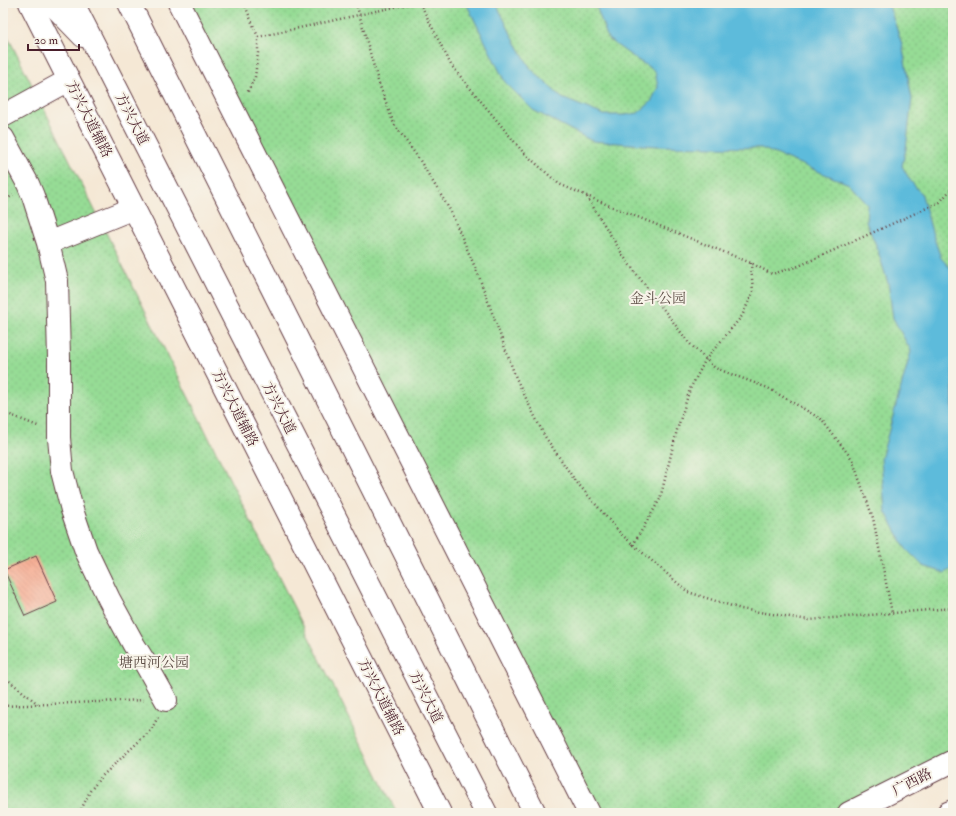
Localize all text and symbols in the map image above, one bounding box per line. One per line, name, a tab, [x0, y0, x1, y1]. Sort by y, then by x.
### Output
scale bar	[28, 26, 79, 52]
text: 20 m	[34, 33, 59, 48]
street label: 方兴大道辅路	[62, 78, 116, 160]
street label: 方兴大道	[112, 90, 152, 148]
park label: 金斗公园	[630, 290, 686, 307]
street label: 方兴大道辅路	[208, 367, 262, 449]
street label: 方兴大道	[259, 379, 299, 437]
park label: 塘西河公园	[119, 654, 189, 671]
street label: 方兴大道辅路	[354, 656, 408, 738]
street label: 方兴大道	[406, 668, 446, 726]
street label: 广西路	[889, 765, 935, 799]

